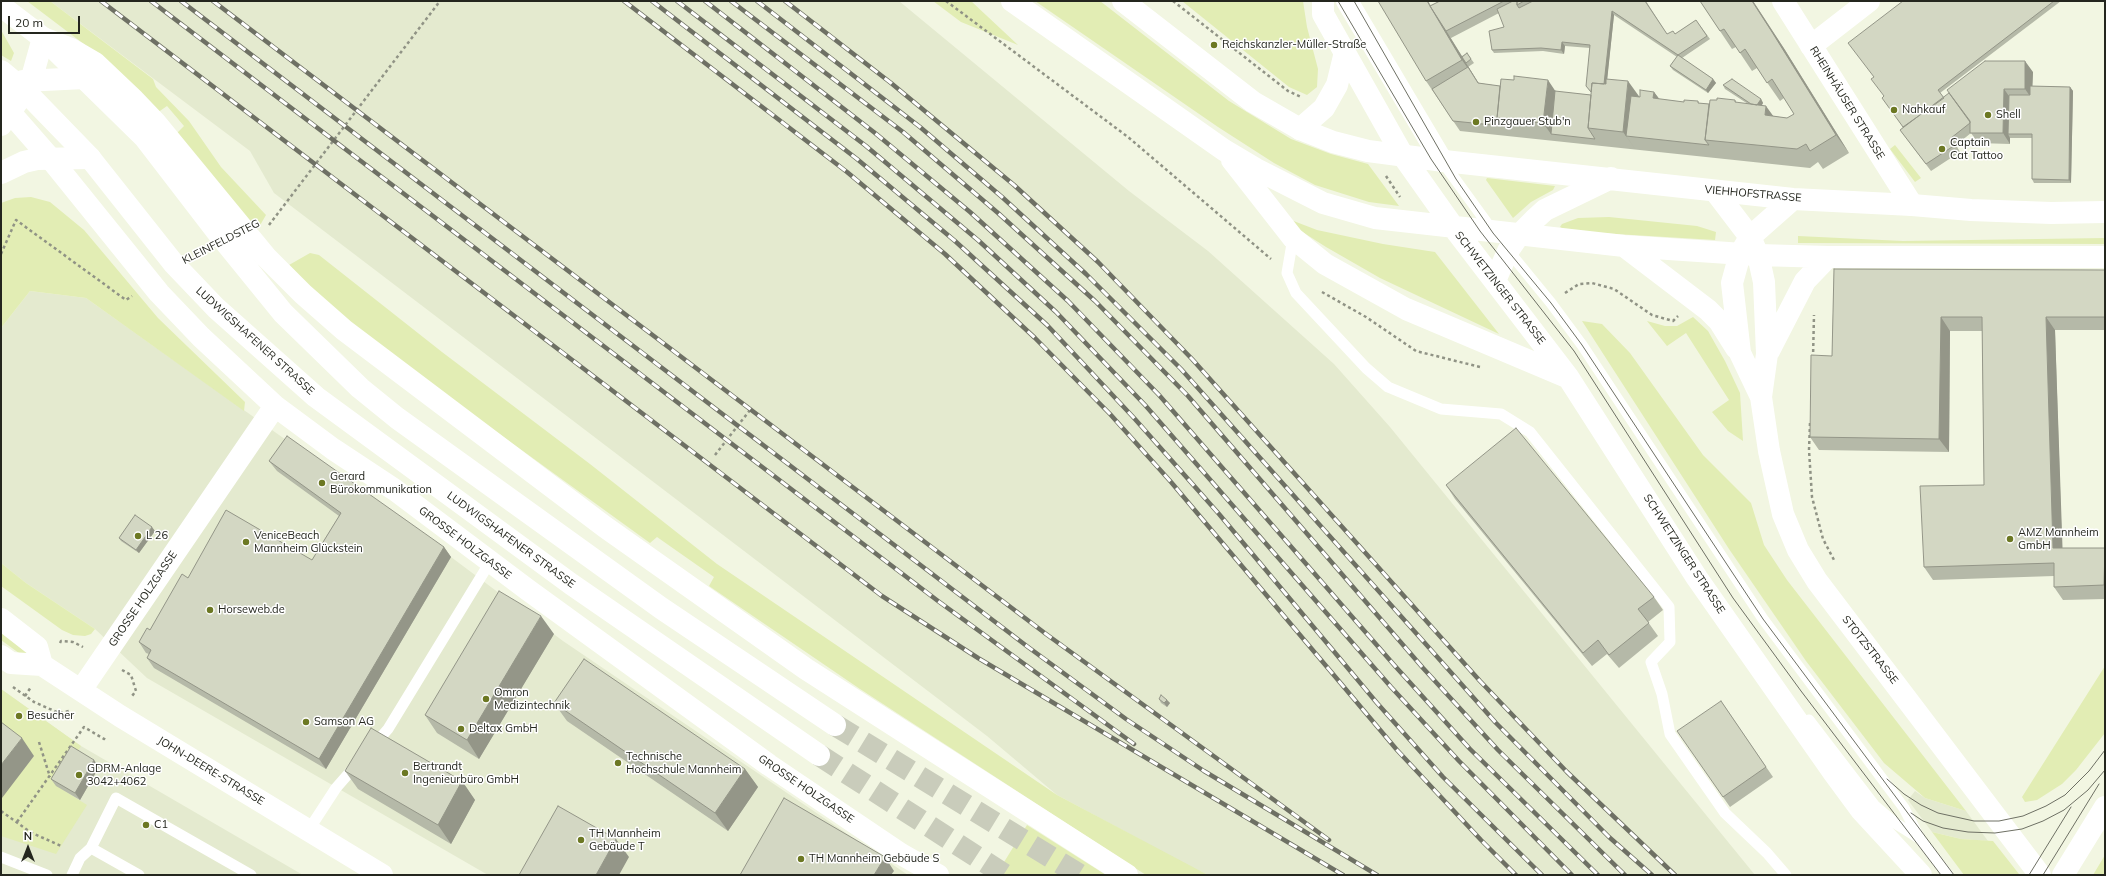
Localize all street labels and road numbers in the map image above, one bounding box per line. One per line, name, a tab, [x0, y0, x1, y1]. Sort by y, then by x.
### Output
street label: RHEINHÄUSER STRASSE	[1807, 44, 1887, 162]
street label: VIEHHOFSTRASSE	[1704, 183, 1802, 205]
street label: KLEINFELDSTEG	[180, 217, 262, 267]
street label: SCHWETZINGER STRASSE	[1452, 229, 1548, 347]
street label: LUDWIGSHAFENER STRASSE	[193, 284, 317, 398]
street label: LUDWIGSHAFENER STRASSE	[444, 489, 578, 591]
street label: SCHWETZINGER STRASSE	[1640, 492, 1728, 616]
street label: GROSSE HOLZGASSE	[416, 504, 514, 582]
street label: GROSSE HOLZGASSE	[106, 549, 180, 649]
street label: STOTZSTRASSE	[1839, 613, 1901, 687]
street label: JOHN-DEERE-STRASSE	[155, 734, 267, 808]
street label: GROSSE HOLZGASSE	[756, 752, 856, 826]

